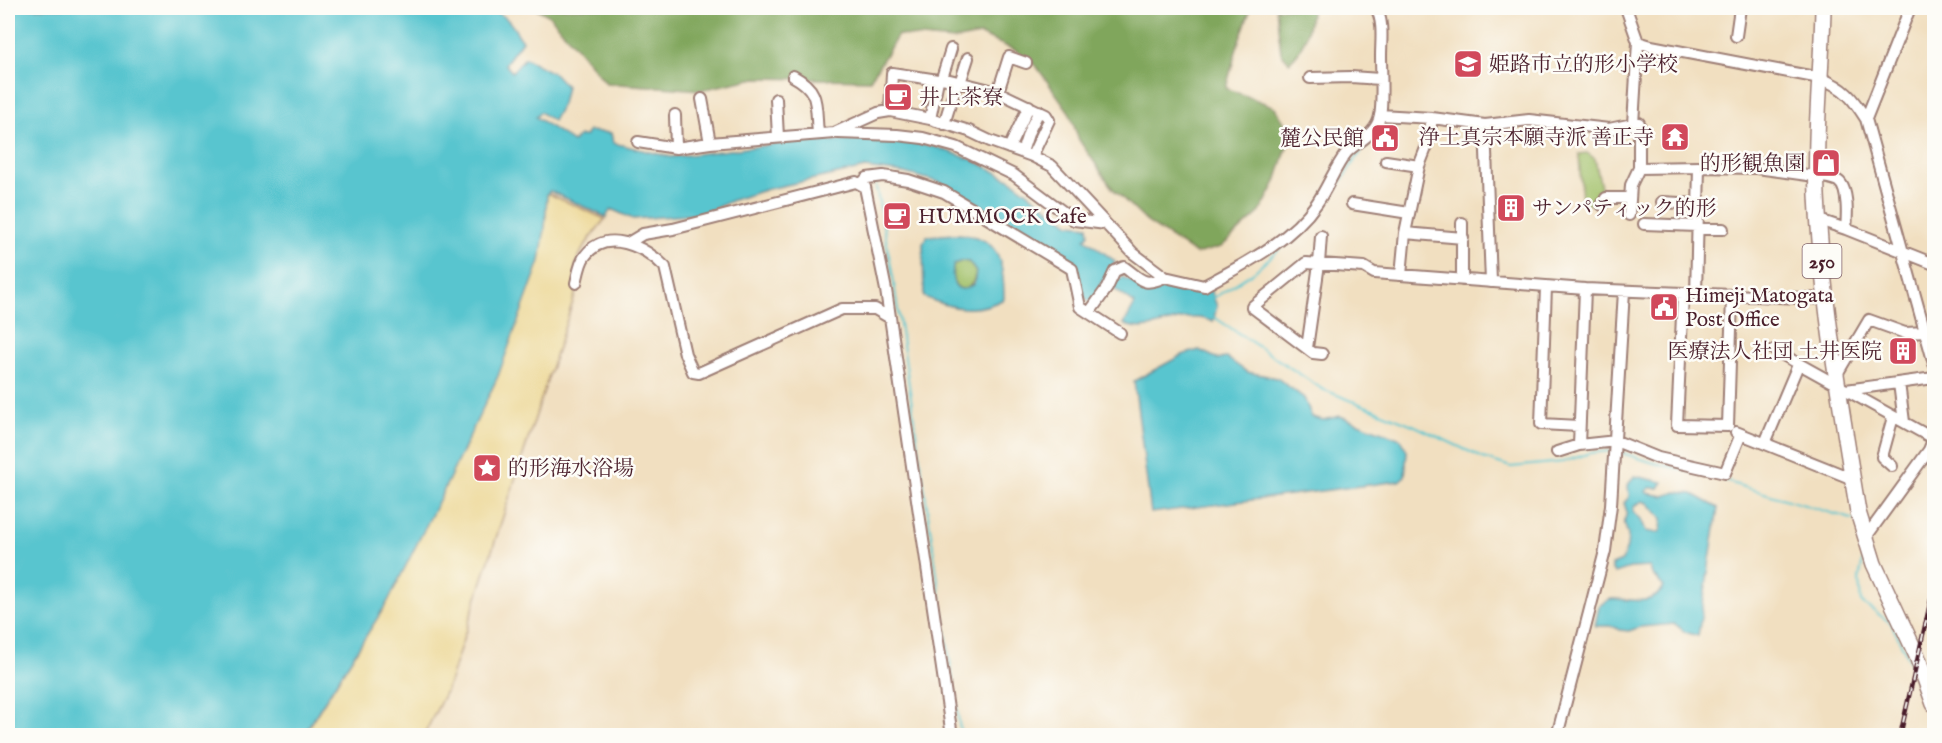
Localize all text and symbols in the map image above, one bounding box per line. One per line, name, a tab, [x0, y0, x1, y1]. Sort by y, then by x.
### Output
school or university icon: 姫路市立的形小学校	[1452, 48, 1484, 80]
place label: 姫路市立的形小学校	[1489, 52, 1678, 79]
cafe icon: 井上茶寮	[882, 81, 914, 113]
place label: 井上茶寮	[919, 85, 1003, 112]
temple icon: 浄土真宗本願寺派 善正寺	[1659, 121, 1691, 153]
public building icon: 麓公民館	[1369, 122, 1401, 154]
place label: 浄土真宗本願寺派 善正寺	[1418, 125, 1654, 152]
place label: 麓公民館	[1280, 126, 1364, 153]
shop icon: 的形観魚園	[1810, 147, 1842, 179]
place label: 的形観魚園	[1700, 151, 1805, 178]
building icon: サンパティック的形	[1495, 192, 1527, 224]
place label: サンパティック的形	[1532, 196, 1717, 223]
cafe icon: HUMMOCK Cafe	[881, 200, 913, 232]
place label: HUMMOCK Cafe	[918, 204, 1087, 231]
road number: 250	[1802, 244, 1842, 278]
place label: Himeji Matogata Post Office	[1685, 283, 1835, 334]
public building icon: Himeji Matogata Post Office	[1648, 291, 1680, 323]
building icon: 医療法人社団 土井医院	[1887, 335, 1919, 367]
place label: 医療法人社団 土井医院	[1667, 339, 1882, 366]
place icon: 的形海水浴場	[471, 452, 503, 484]
place label: 的形海水浴場	[508, 456, 634, 483]

